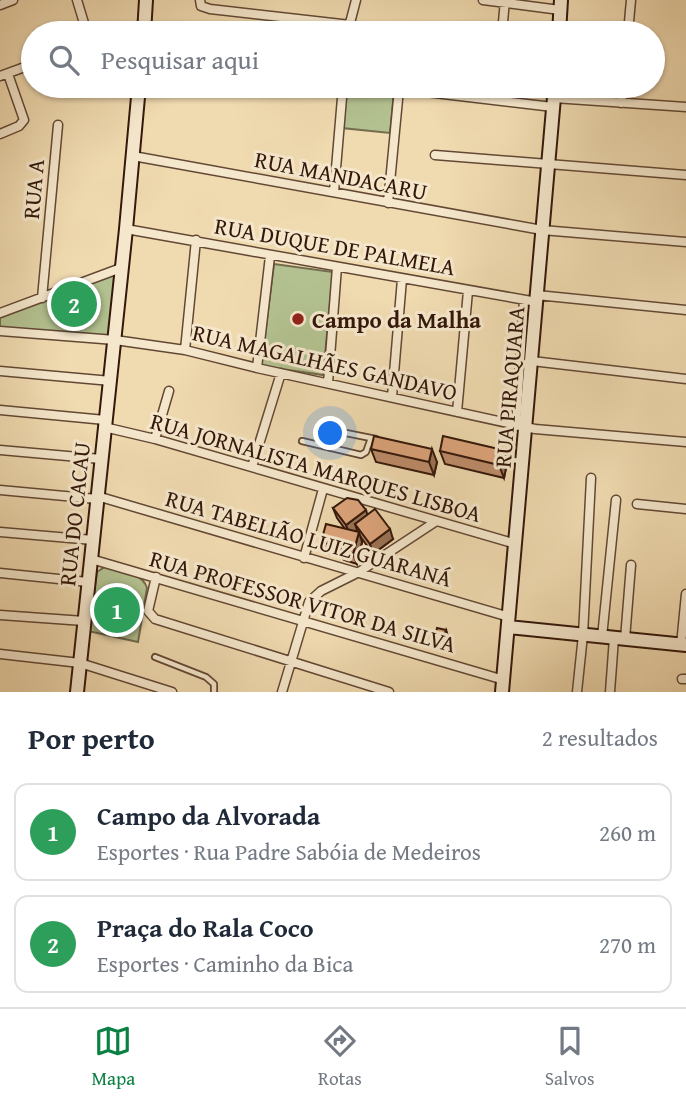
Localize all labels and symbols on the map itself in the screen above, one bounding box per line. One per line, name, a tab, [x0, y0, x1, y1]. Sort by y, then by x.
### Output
street label: RUA MANDACARU	[252, 142, 430, 208]
street label: RUA A	[14, 158, 52, 220]
street label: RUA DUQUE DE PALMELA	[212, 209, 458, 283]
pin: 2	[51, 278, 97, 330]
place label: Campo da Malha	[312, 303, 481, 336]
street label: RUA PIRAQUARA	[486, 305, 532, 469]
marker: Campo da Malha	[290, 311, 306, 327]
street label: RUA MAGALHÃES GANDAVO	[189, 315, 461, 409]
street label: RUA JORNALISTA MARQUES LISBOA	[147, 404, 485, 530]
your location	[313, 416, 347, 450]
street label: RUA DO CACAU	[50, 440, 98, 588]
street label: RUA TABELIÃO LUIZ GUARANÁ	[162, 481, 456, 595]
street label: RUA PROFESSOR VITOR DA SILVA	[146, 541, 460, 661]
pin: 1	[94, 584, 140, 636]

